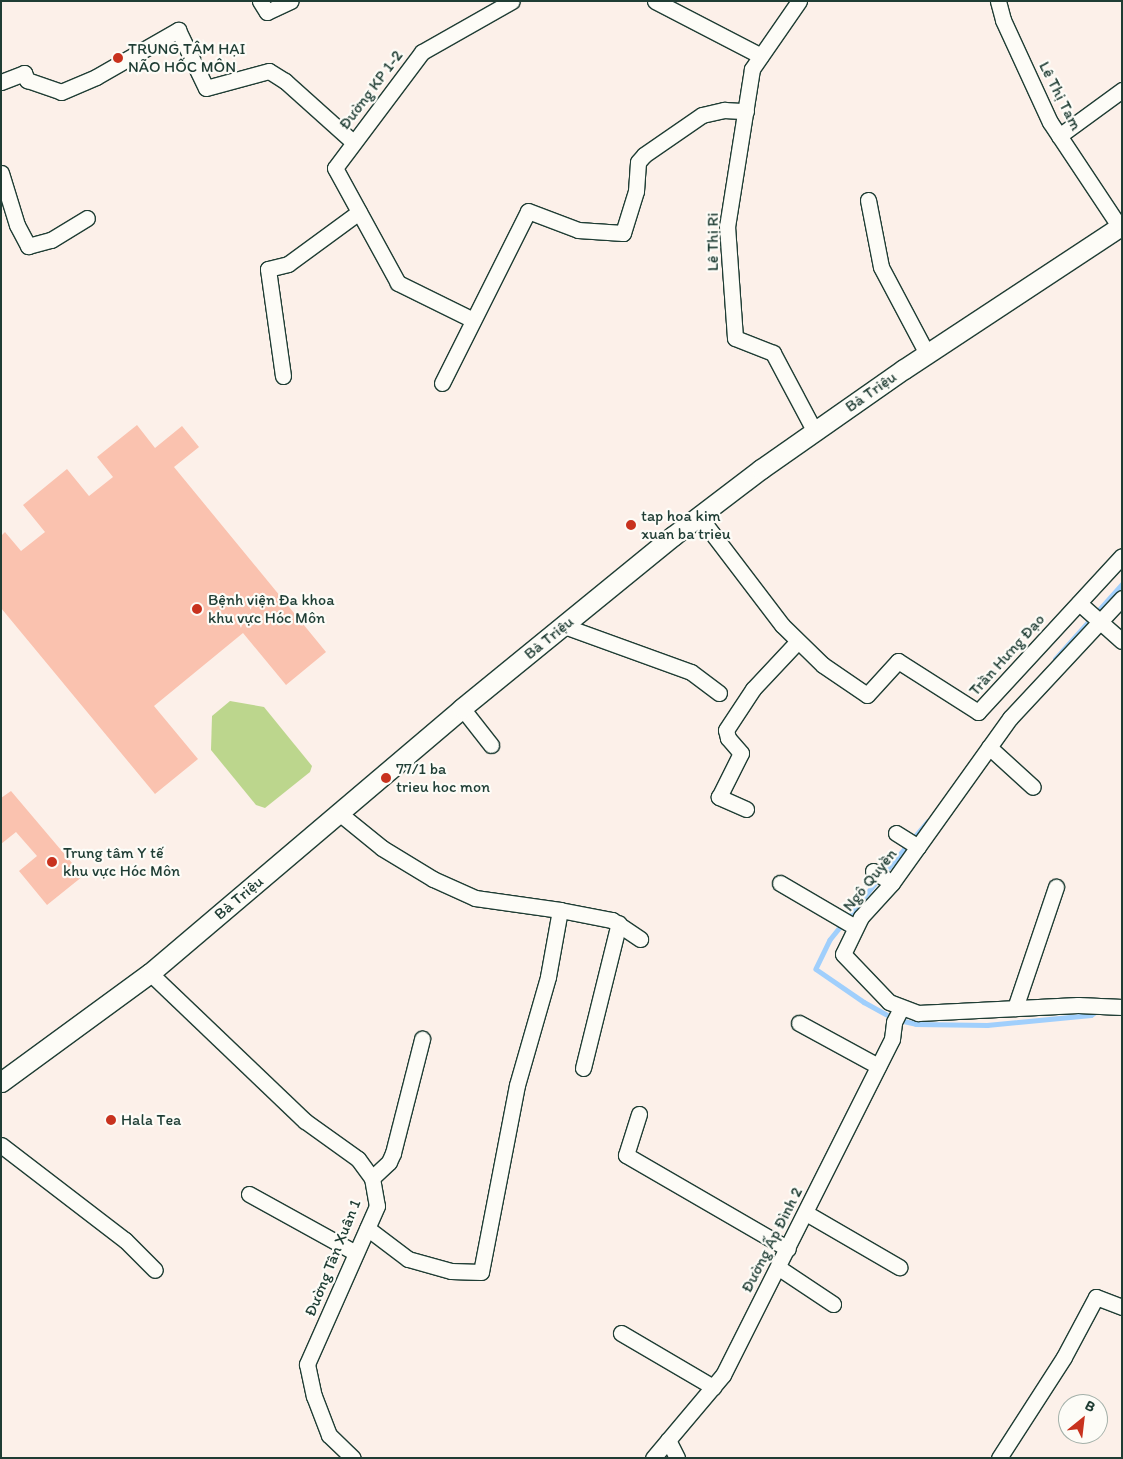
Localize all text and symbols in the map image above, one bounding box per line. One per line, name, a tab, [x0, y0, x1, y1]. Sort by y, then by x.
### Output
place label: TRUNG TÂM HẠI NÃO HỐC MÔN	[128, 39, 245, 77]
street label: Đường KP 1-2	[335, 46, 407, 134]
marker: TRUNG TÂM HẠI NÃO HỐC MÔN	[112, 52, 124, 64]
street label: Lê Thị Tam	[1035, 59, 1085, 133]
street label: Lê Thị Ri	[703, 213, 723, 271]
street label: Bà Triệu	[842, 368, 900, 416]
place label: tap hoa kim xuan ba trieu	[641, 506, 731, 544]
marker: tap hoa kim xuan ba trieu	[625, 519, 637, 531]
place label: Bệnh viện Đa khoa khu vực Hóc Môn	[208, 590, 334, 628]
marker: Bệnh viện Đa khoa khu vực Hóc Môn	[190, 602, 204, 616]
street label: Trần Hưng Đạo	[965, 610, 1049, 700]
street label: Bà Triệu	[521, 613, 577, 663]
place label: 77/1 ba trieu hoc mon	[396, 759, 490, 797]
marker: 77/1 ba trieu hoc mon	[380, 772, 392, 784]
place label: Trung tâm Y tế khu vực Hóc Môn	[63, 843, 180, 881]
street label: Ngô Quyền	[839, 845, 901, 915]
marker: Trung tâm Y tế khu vực Hóc Môn	[45, 855, 59, 869]
street label: Bà Triệu	[211, 872, 267, 924]
place label: Hala Tea	[121, 1110, 179, 1130]
marker: Hala Tea	[105, 1114, 117, 1126]
street label: Đường Ấp Đình 2	[737, 1184, 807, 1296]
street label: Đường Tân Xuân 1	[301, 1196, 365, 1320]
north arrow	[1058, 1394, 1108, 1444]
text: B	[1082, 1397, 1098, 1416]

